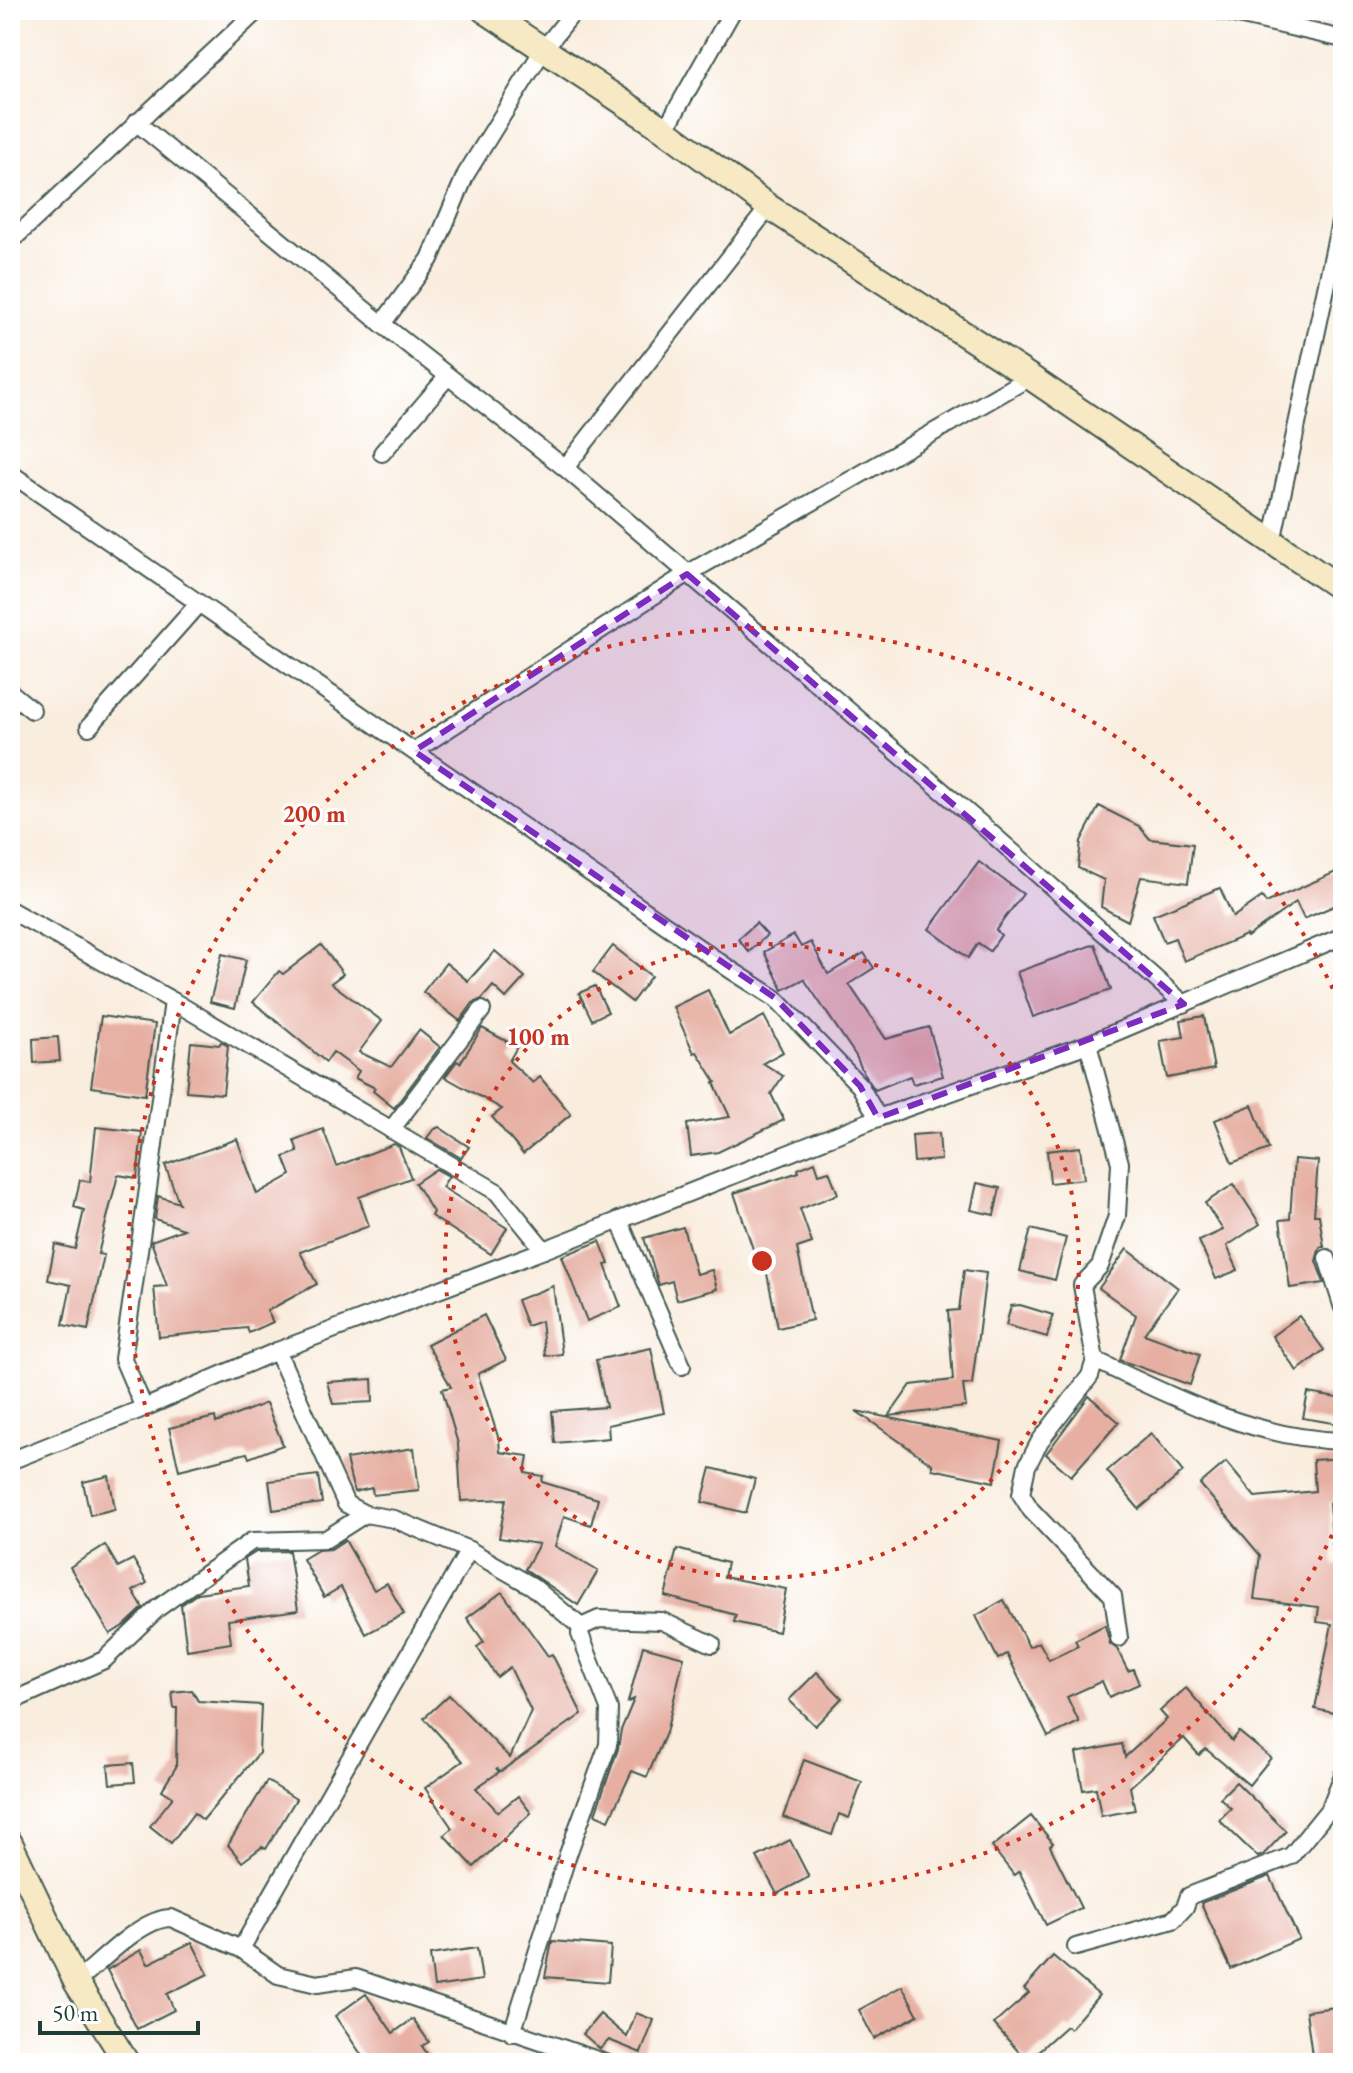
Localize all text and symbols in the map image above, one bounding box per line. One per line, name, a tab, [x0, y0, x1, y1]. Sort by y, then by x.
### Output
text: 200 m	[282, 798, 346, 829]
text: 100 m	[506, 1021, 570, 1052]
centre of rings	[748, 1247, 776, 1275]
scale bar	[40, 1985, 198, 2035]
text: 50 m	[52, 1997, 99, 2028]

